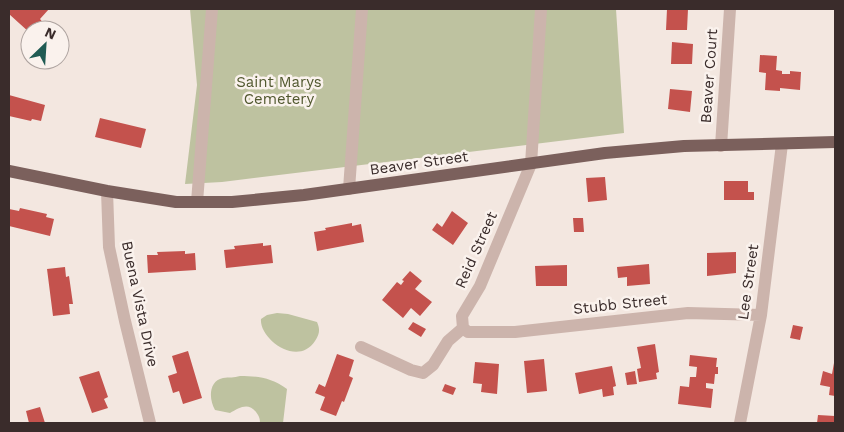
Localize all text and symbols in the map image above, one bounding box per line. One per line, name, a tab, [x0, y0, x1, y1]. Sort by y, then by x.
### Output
north arrow	[20, 20, 70, 70]
text: N	[42, 24, 59, 43]
street label: Beaver Court	[697, 28, 721, 124]
park label: Saint Marys Cemetery	[236, 73, 322, 108]
street label: Beaver Street	[369, 147, 470, 179]
street label: Reid Street	[451, 208, 501, 291]
street label: Buena Vista Drive	[118, 239, 162, 369]
street label: Lee Street	[734, 242, 762, 321]
street label: Stubb Street	[572, 290, 669, 318]

